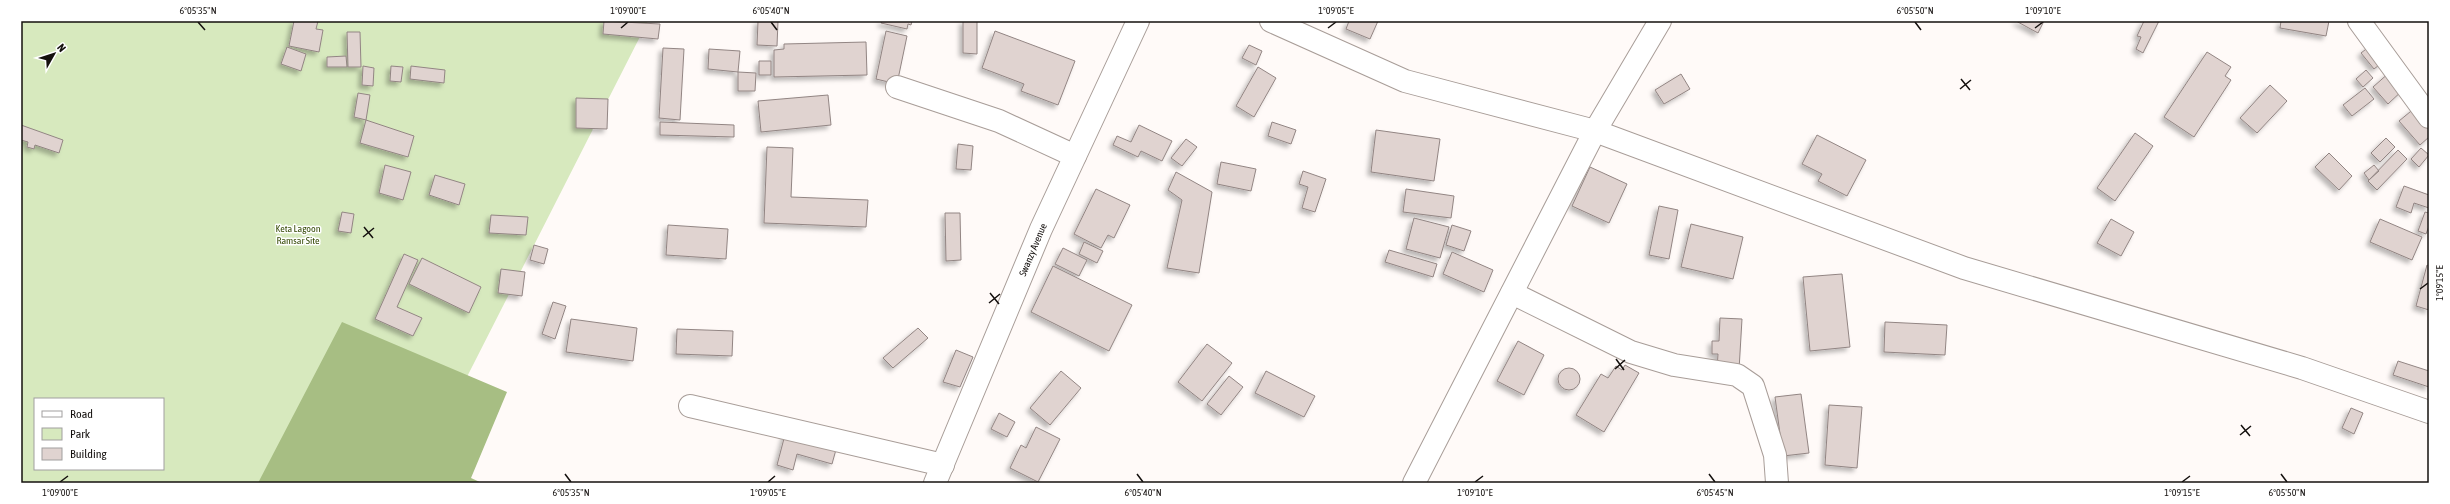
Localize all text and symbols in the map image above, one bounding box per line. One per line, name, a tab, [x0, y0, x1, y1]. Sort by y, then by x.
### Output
text: 6°05'35"N	[179, 5, 217, 16]
text: 1°09'00"E	[610, 5, 646, 16]
text: 6°05'40"N	[752, 5, 790, 16]
text: 1°09'05"E	[1318, 5, 1354, 16]
text: 6°05'50"N	[1896, 5, 1934, 16]
text: 1°09'10"E	[2025, 5, 2061, 16]
north arrow	[34, 34, 74, 74]
text: N	[55, 41, 68, 54]
street label: Swanzy Avenue	[1017, 221, 1049, 278]
park label: Keta Lagoon Ramsar Site	[275, 223, 321, 246]
text: 1°09'15"E	[2434, 265, 2445, 301]
legend	[34, 398, 164, 470]
text: Road	[70, 407, 93, 421]
text: Park	[70, 427, 91, 441]
text: Building	[70, 447, 108, 461]
text: 1°09'00"E	[42, 487, 78, 498]
text: 6°05'35"N	[552, 487, 590, 498]
text: 1°09'05"E	[750, 487, 786, 498]
text: 6°05'40"N	[1124, 487, 1162, 498]
text: 1°09'10"E	[1457, 487, 1493, 498]
text: 6°05'45"N	[1696, 487, 1734, 498]
text: 1°09'15"E	[2164, 487, 2200, 498]
text: 6°05'50"N	[2268, 487, 2306, 498]

